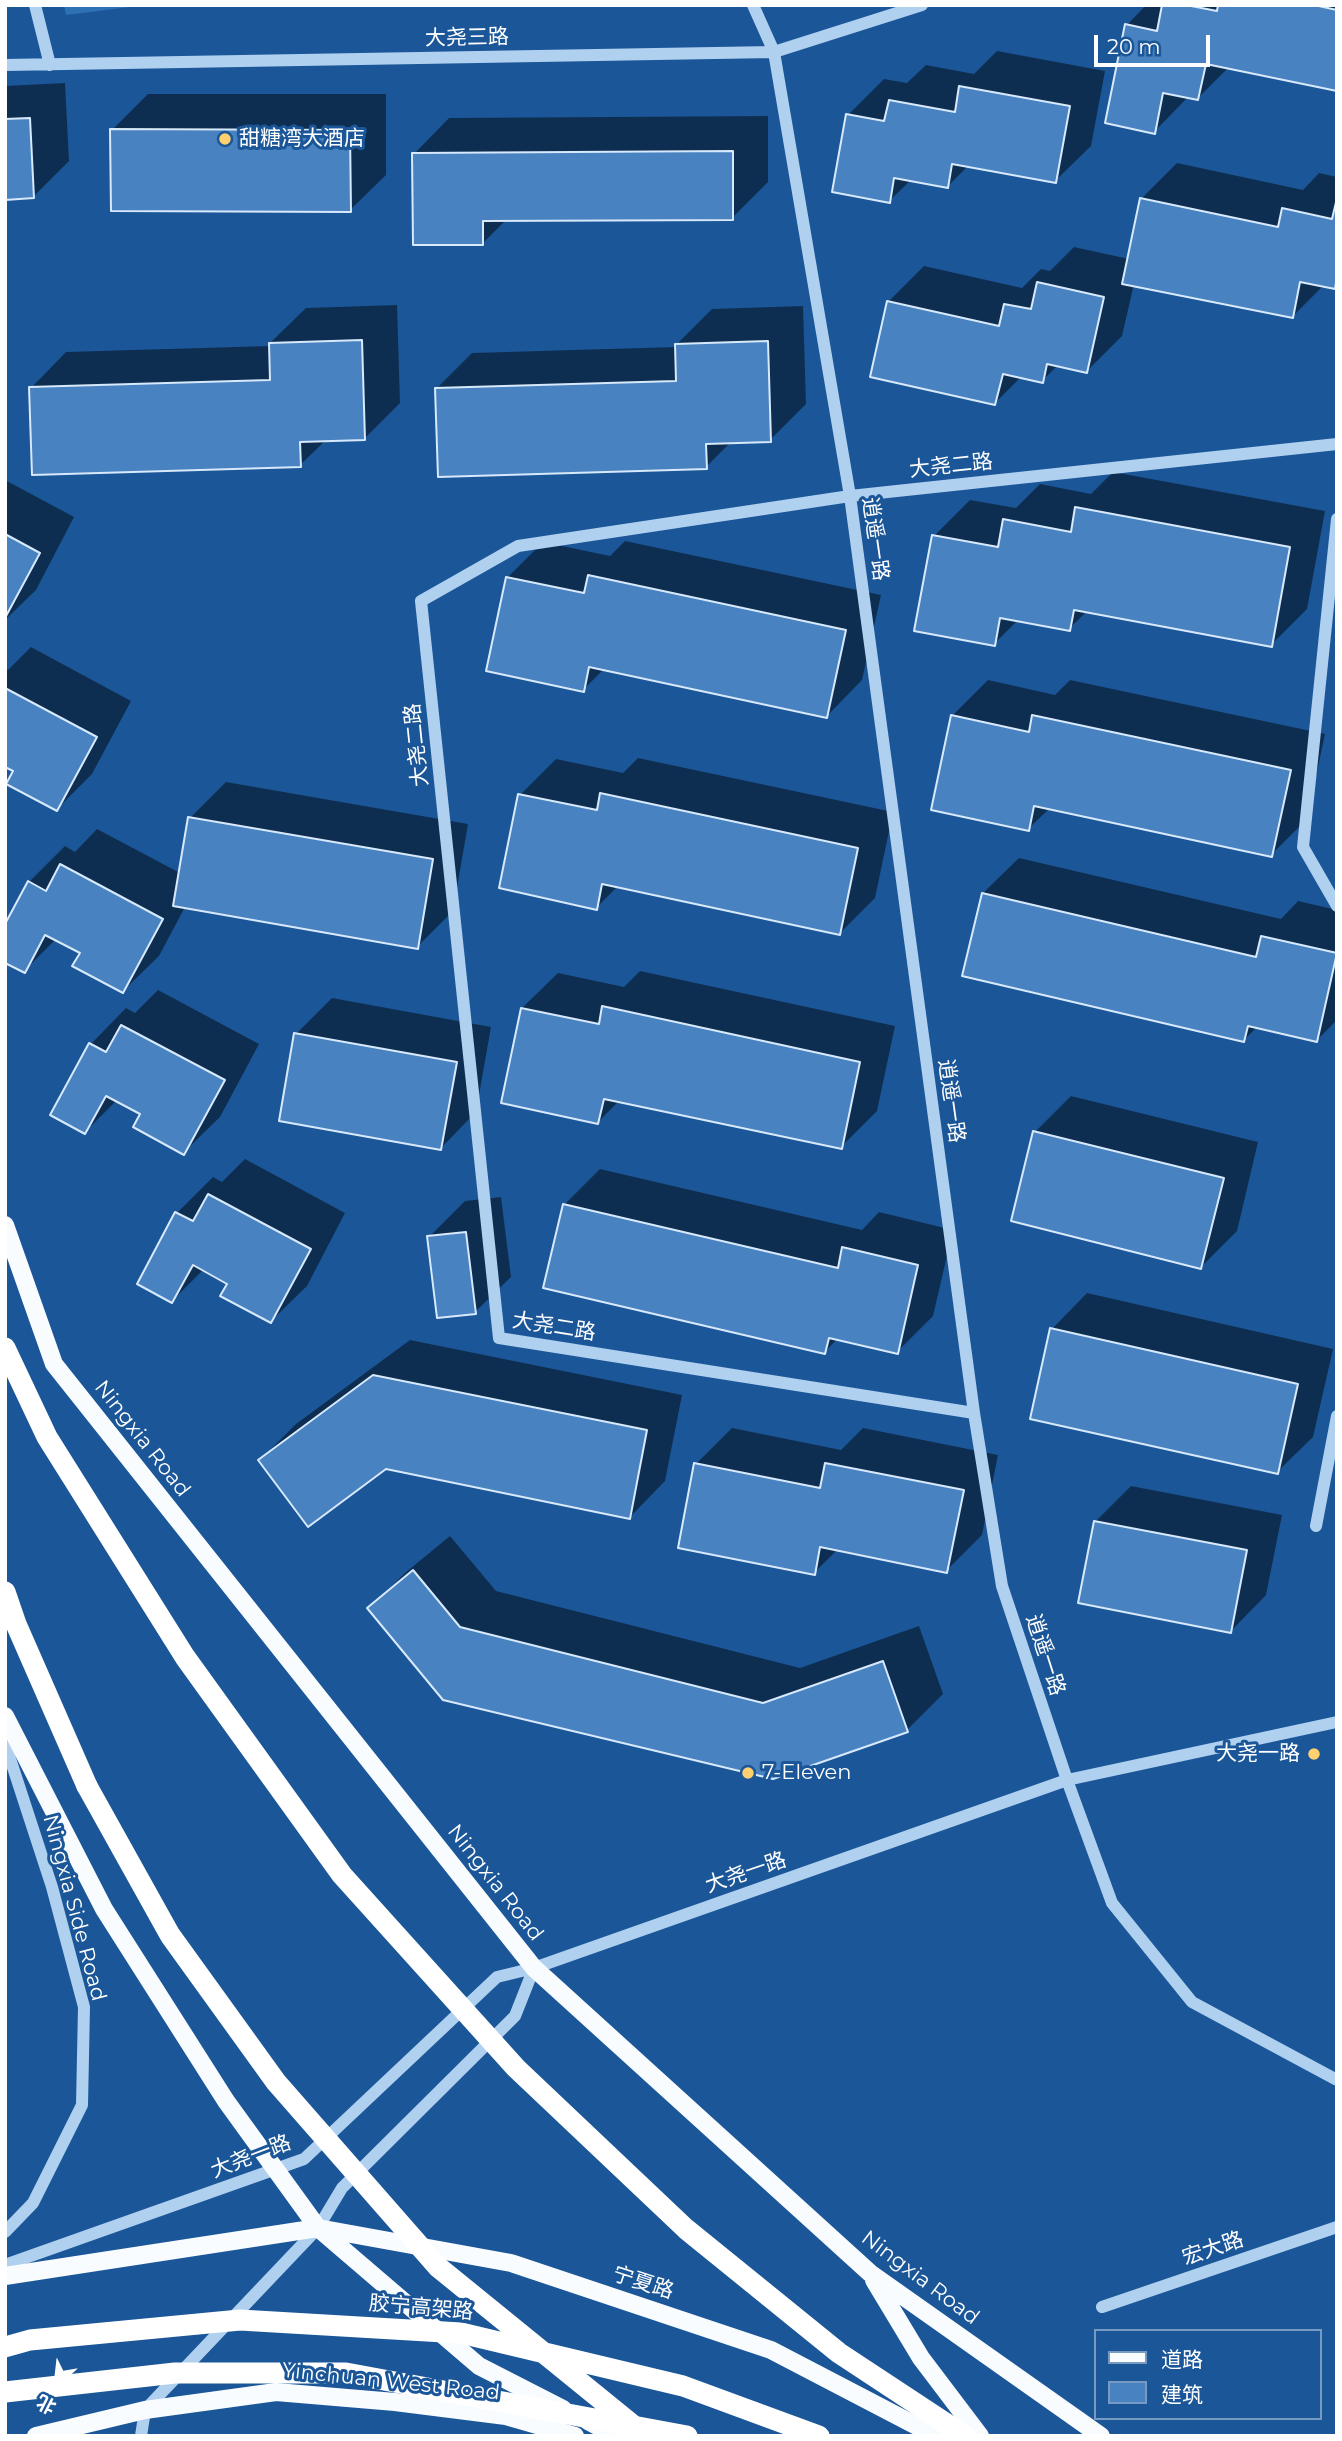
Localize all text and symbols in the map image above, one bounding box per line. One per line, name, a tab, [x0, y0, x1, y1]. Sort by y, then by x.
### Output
scale bar	[1097, 21, 1212, 65]
street label: 大尧三路	[425, 25, 509, 51]
text: 20 m	[1107, 34, 1161, 59]
place label: 甜糖湾大酒店	[239, 126, 365, 152]
marker: 甜糖湾大酒店	[217, 131, 233, 147]
street label: 大尧二路	[908, 449, 994, 483]
street label: 逍遥一路	[857, 496, 893, 582]
street label: 大尧二路	[400, 702, 434, 788]
street label: 逍遥一路	[933, 1058, 969, 1144]
street label: 大尧二路	[511, 1308, 597, 1346]
street label: Ningxia Road	[89, 1376, 195, 1502]
street label: 逍遥一路	[1020, 1611, 1070, 1699]
place label: 大尧一路	[1216, 1741, 1300, 1767]
marker: 大尧一路	[1306, 1746, 1322, 1762]
place label: 7-Eleven	[762, 1760, 851, 1786]
marker: 7-Eleven	[740, 1765, 756, 1781]
street label: Ningxia Side Road	[37, 1812, 111, 2004]
street label: Ningxia Road	[442, 1820, 548, 1946]
street label: 大尧一路	[702, 1847, 790, 1899]
street label: 大尧一路	[207, 2130, 295, 2184]
street label: Ningxia Road	[856, 2226, 984, 2330]
street label: 宏大路	[1179, 2227, 1247, 2271]
street label: 宁夏路	[609, 2261, 677, 2305]
street label: 胶宁高架路	[368, 2291, 474, 2325]
legend	[1094, 2329, 1321, 2420]
text: 道路	[1161, 2347, 1203, 2372]
north arrow	[21, 2350, 91, 2420]
street label: Yinchuan West Road	[281, 2358, 501, 2406]
text: 建筑	[1161, 2382, 1203, 2407]
text: 北	[33, 2390, 60, 2419]

